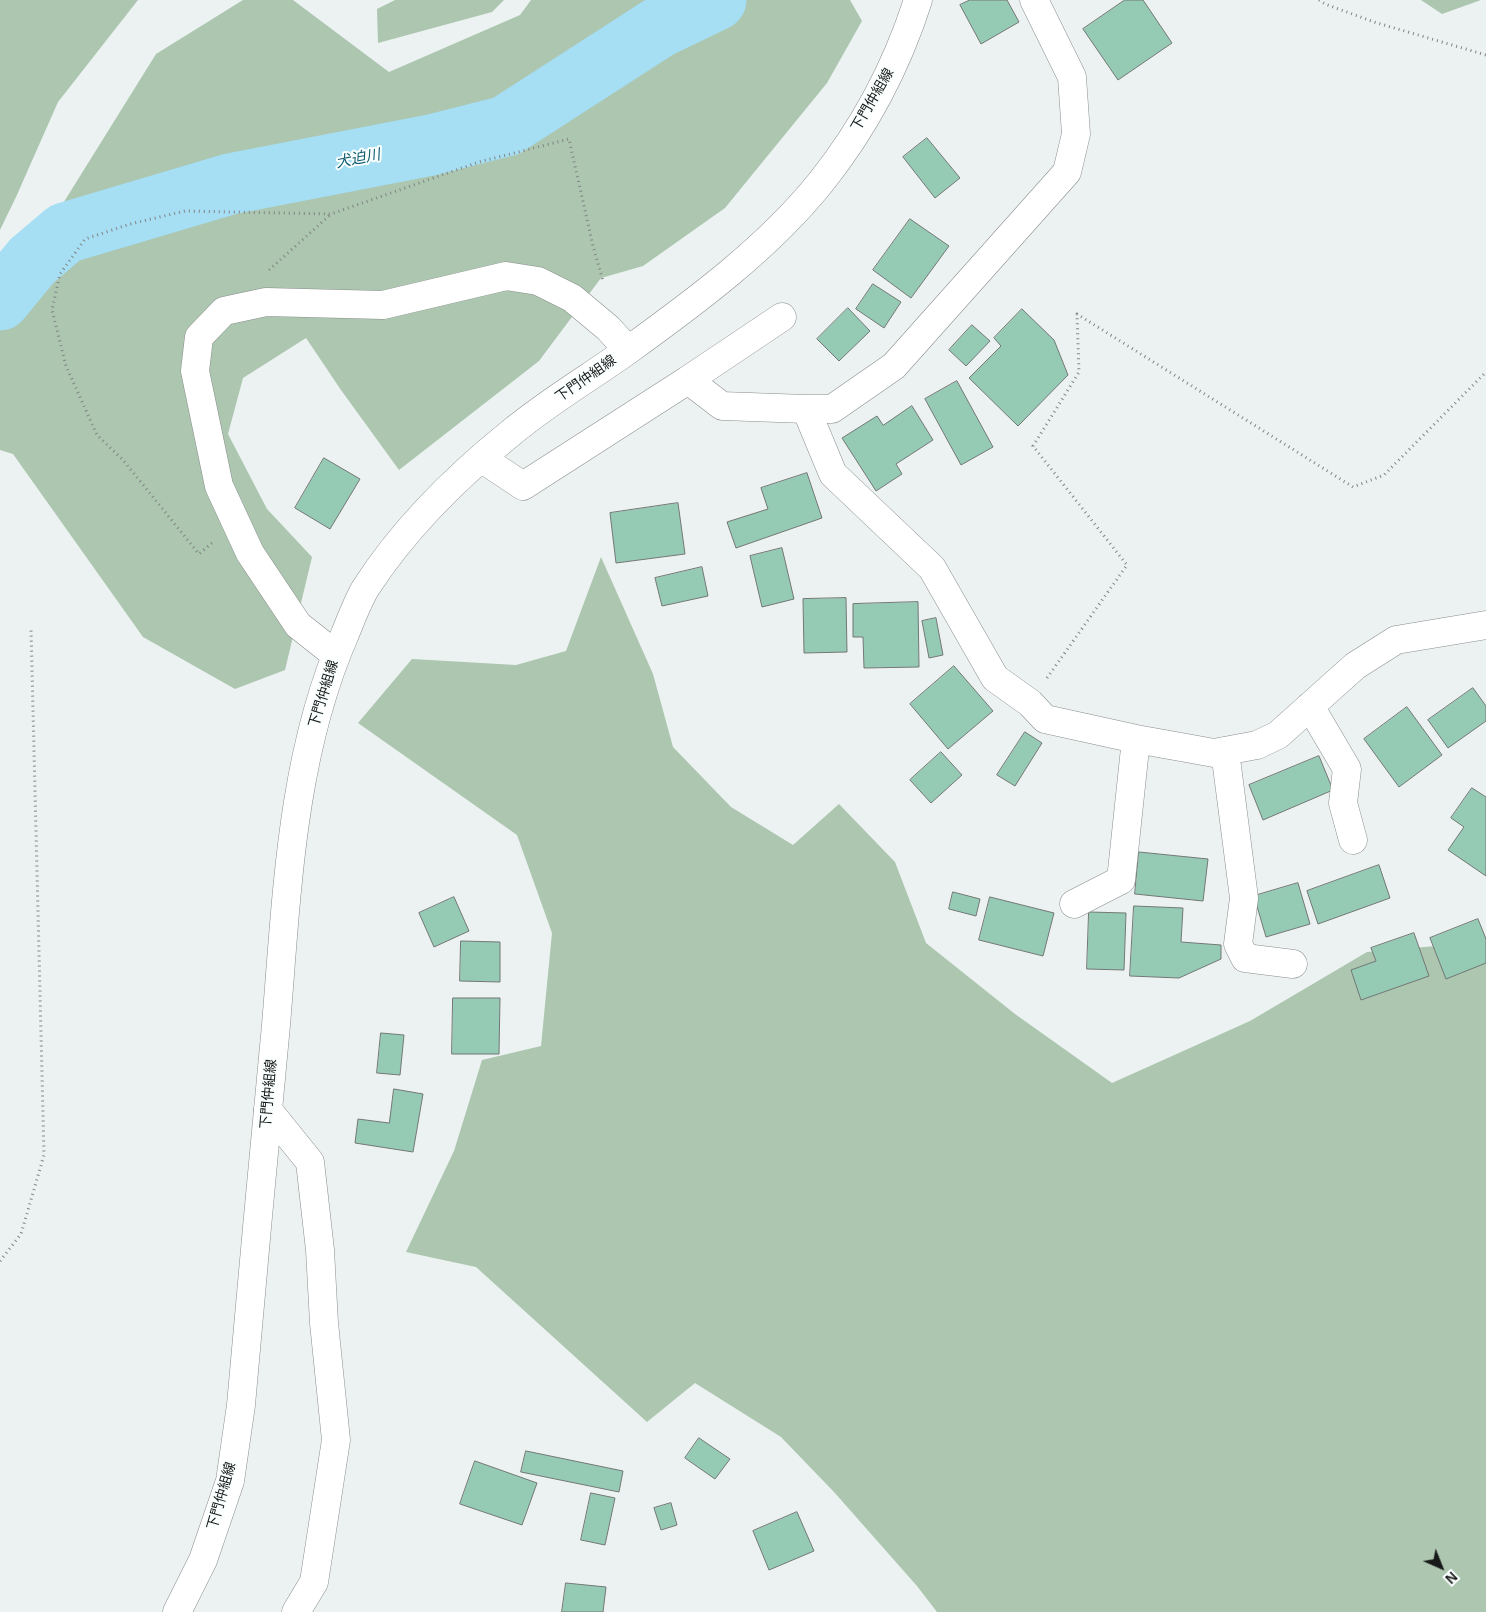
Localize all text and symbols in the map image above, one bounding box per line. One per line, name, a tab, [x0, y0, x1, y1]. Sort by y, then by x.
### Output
street label: 下門仲組線	[848, 65, 898, 135]
water label: 犬迫川	[334, 146, 382, 172]
street label: 下門仲組線	[553, 352, 619, 406]
street label: 下門仲組線	[306, 658, 342, 730]
street label: 下門仲組線	[258, 1058, 280, 1130]
street label: 下門仲組線	[204, 1460, 240, 1532]
north arrow	[1416, 1542, 1466, 1592]
text: N	[1442, 1569, 1461, 1587]

